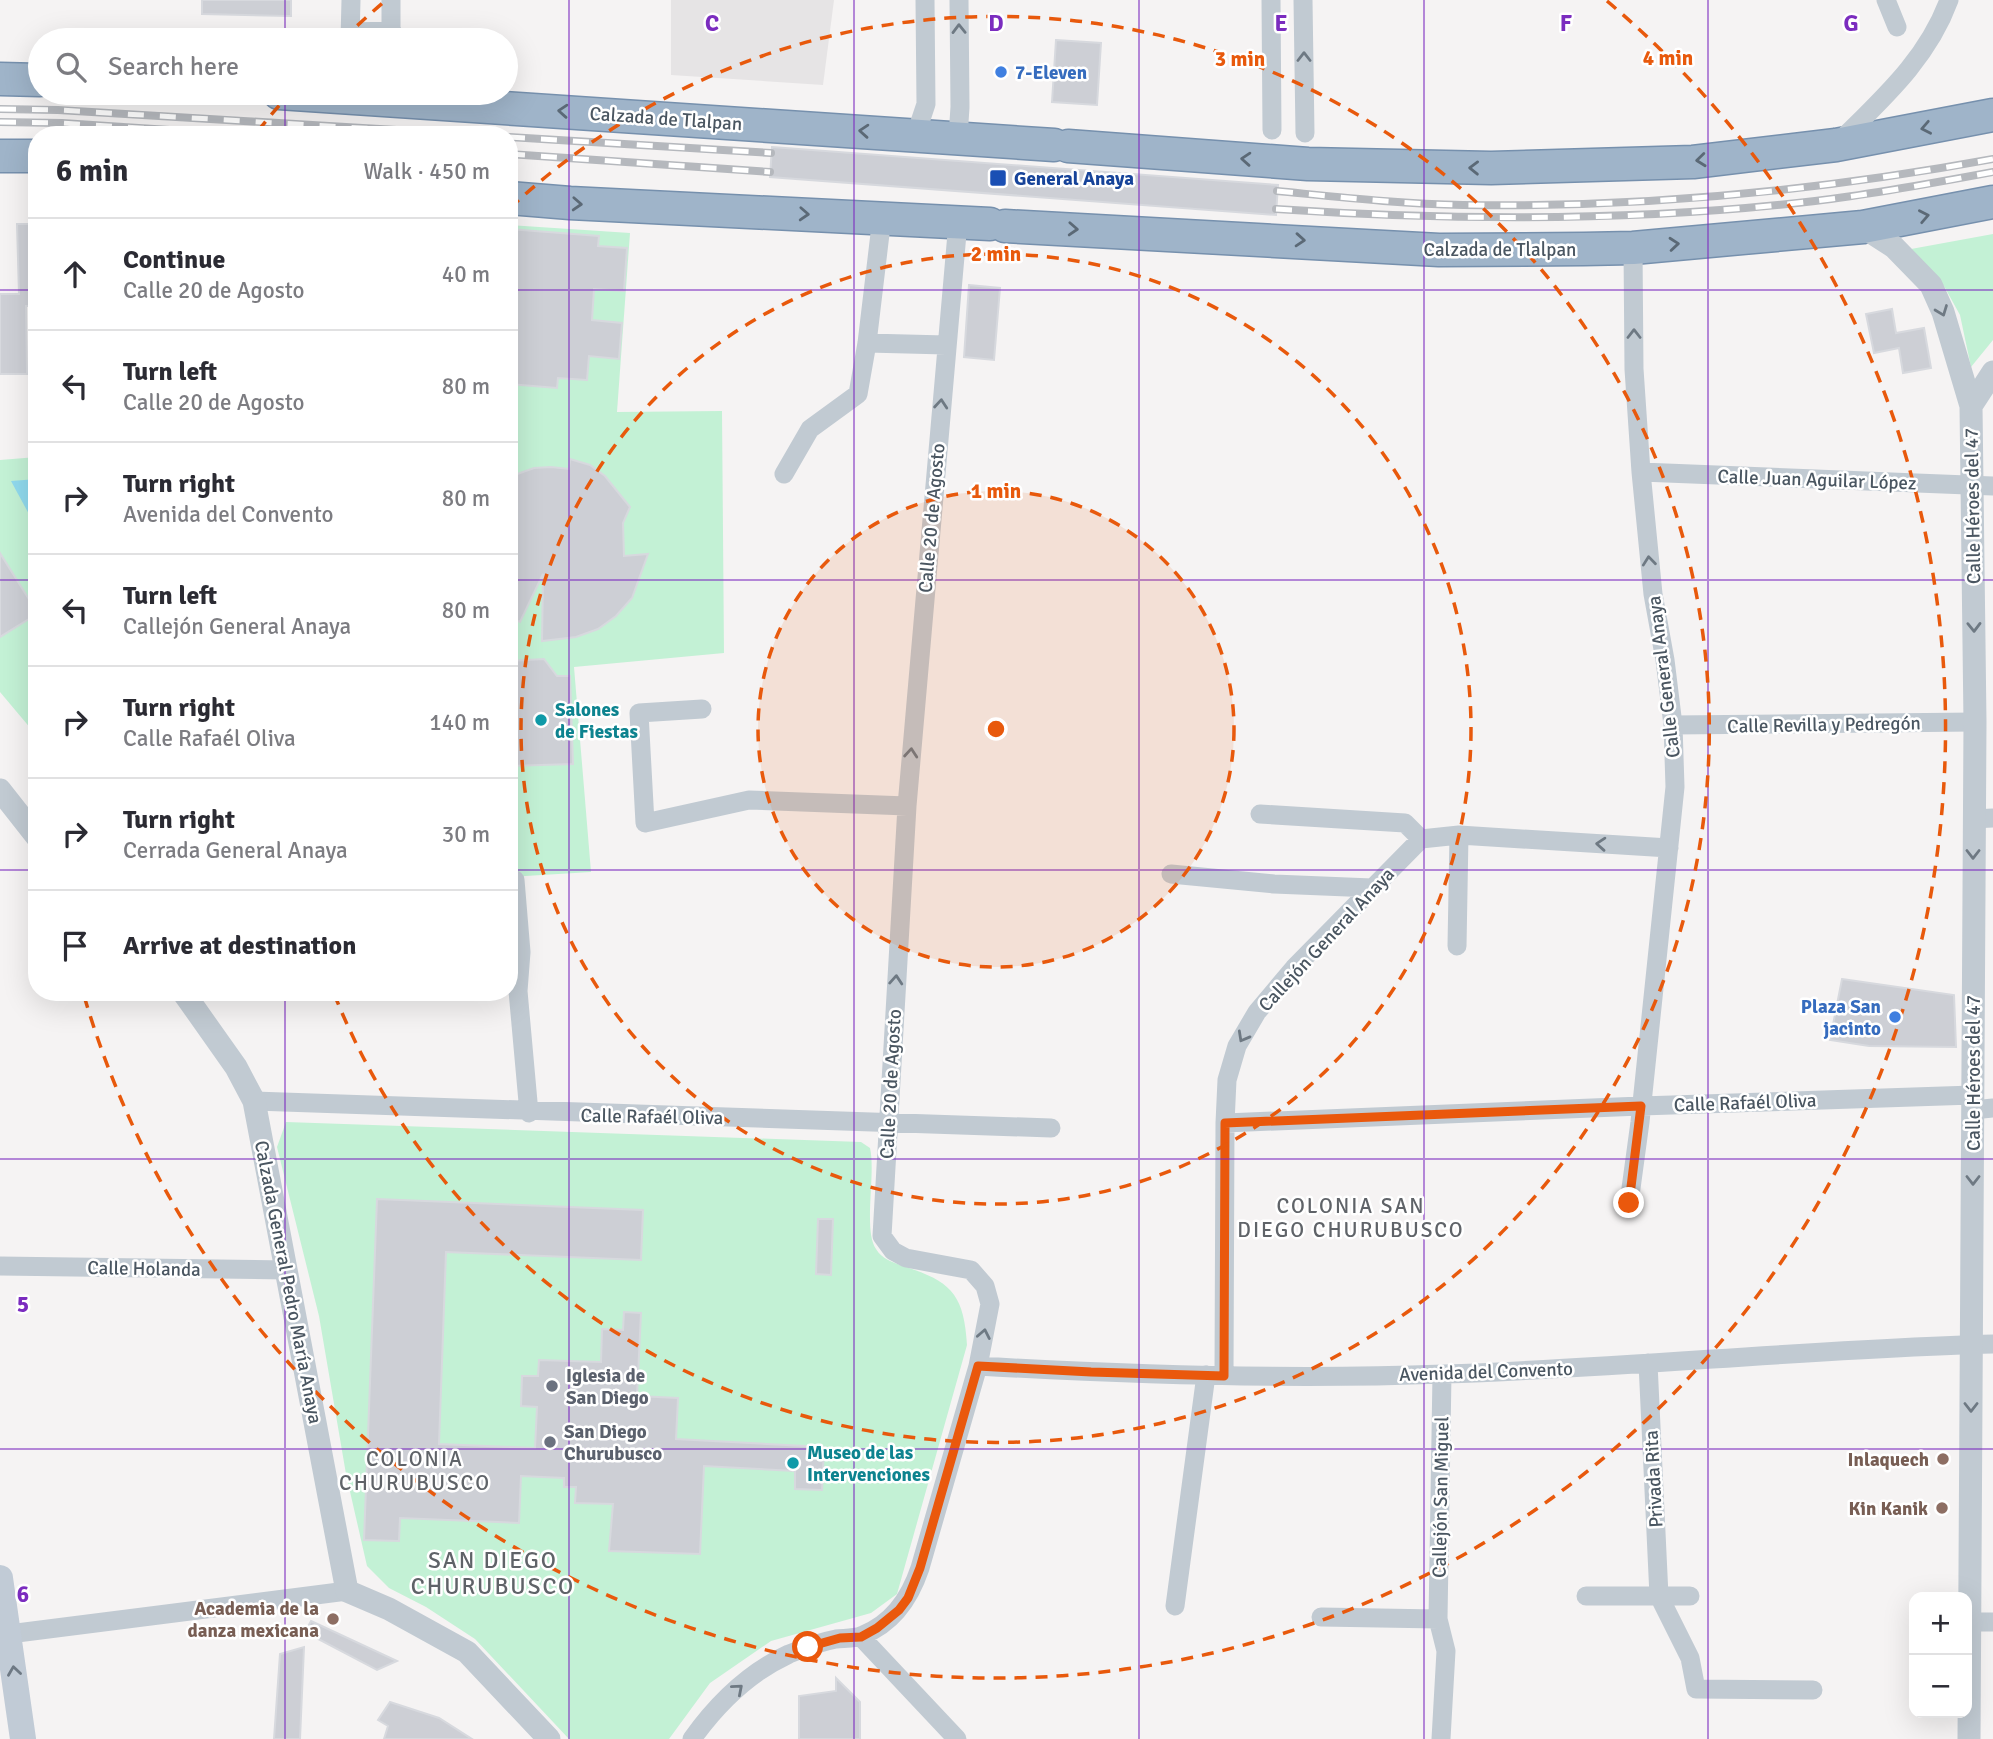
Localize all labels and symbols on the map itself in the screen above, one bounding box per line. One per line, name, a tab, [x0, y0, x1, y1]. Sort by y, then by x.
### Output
text: C	[705, 9, 719, 38]
text: D	[988, 9, 1004, 38]
text: E	[1274, 9, 1288, 38]
text: F	[1560, 9, 1572, 38]
text: G	[1843, 9, 1859, 38]
one-way arrow	[951, 23, 967, 34]
text: 4 min	[1643, 45, 1693, 71]
text: 3 min	[1215, 46, 1265, 72]
one-way arrow	[1296, 51, 1312, 61]
place label: 7-Eleven	[1015, 61, 1087, 85]
marker: 7-Eleven	[993, 64, 1009, 80]
street label: Calzada de Tlalpan	[589, 102, 743, 136]
one-way arrow	[558, 104, 569, 119]
one-way arrow	[1920, 120, 1932, 135]
one-way arrow	[858, 124, 869, 139]
one-way arrow	[1241, 152, 1252, 167]
one-way arrow	[1695, 153, 1707, 168]
one-way arrow	[1468, 160, 1479, 175]
place label: General Anaya	[1014, 167, 1134, 191]
marker: General Anaya	[988, 168, 1008, 188]
one-way arrow	[572, 196, 583, 211]
one-way arrow	[799, 206, 810, 221]
one-way arrow	[1918, 209, 1930, 224]
one-way arrow	[1068, 221, 1079, 236]
one-way arrow	[1295, 233, 1306, 248]
one-way arrow	[1669, 237, 1680, 252]
street label: Calzada de Tlalpan	[1424, 238, 1576, 262]
text: 2 min	[971, 241, 1021, 267]
one-way arrow	[1933, 304, 1947, 316]
one-way arrow	[1626, 328, 1642, 339]
one-way arrow	[933, 398, 948, 409]
street label: Calle Héroes del 47	[1960, 428, 1986, 584]
street label: Calle 20 de Agosto	[914, 442, 950, 594]
street label: Calle Juan Aguilar López	[1717, 465, 1917, 495]
text: 1 min	[971, 478, 1021, 504]
one-way arrow	[1642, 555, 1657, 567]
street label: Calle General Anaya	[1642, 595, 1686, 759]
one-way arrow	[1966, 621, 1981, 632]
place label: Salones de Fiestas	[555, 698, 638, 744]
street label: Calle Revilla y Pedregón	[1727, 711, 1921, 739]
marker: Salones de Fiestas	[533, 712, 549, 728]
centre of rings	[984, 717, 1008, 741]
one-way arrow	[903, 747, 918, 758]
one-way arrow	[1595, 837, 1606, 852]
one-way arrow	[1965, 849, 1981, 860]
street label: Callejón General Anaya	[1254, 863, 1400, 1017]
one-way arrow	[888, 974, 903, 985]
place label: Plaza San jacinto	[1801, 995, 1881, 1041]
street label: Calle Héroes del 47	[1962, 995, 1986, 1151]
street label: Calle 20 de Agosto	[875, 1008, 907, 1160]
marker: Plaza San jacinto	[1887, 1009, 1903, 1025]
one-way arrow	[1238, 1030, 1251, 1043]
street label: Calle Rafaél Oliva	[1673, 1089, 1817, 1117]
street label: Calle Rafaél Oliva	[580, 1104, 724, 1130]
street label: Calzada General Pedro María Anaya	[249, 1138, 327, 1426]
one-way arrow	[1965, 1174, 1980, 1185]
route end	[1613, 1187, 1644, 1218]
district label: COLONIA SAN DIEGO CHURUBUSCO	[1237, 1193, 1465, 1243]
street label: Calle Holanda	[87, 1256, 201, 1282]
text: 5	[17, 1290, 29, 1319]
one-way arrow	[976, 1328, 991, 1340]
street label: Avenida del Convento	[1399, 1357, 1573, 1387]
place label: Iglesia de San Diego	[566, 1364, 649, 1410]
marker: Iglesia de San Diego	[544, 1378, 560, 1394]
one-way arrow	[1963, 1402, 1979, 1413]
street label: Callejón San Miguel	[1428, 1416, 1454, 1578]
place label: San Diego Churubusco	[564, 1420, 662, 1466]
street label: Privada Rita	[1639, 1430, 1669, 1528]
marker: San Diego Churubusco	[542, 1434, 558, 1450]
place label: Museo de las Intervenciones	[807, 1441, 930, 1487]
district label: COLONIA CHURUBUSCO	[339, 1446, 491, 1496]
place label: Inlaquech	[1848, 1448, 1929, 1472]
marker: Inlaquech	[1935, 1451, 1951, 1467]
marker: Museo de las Intervenciones	[785, 1455, 801, 1471]
place label: Kin Kanik	[1848, 1497, 1928, 1521]
marker: Kin Kanik	[1934, 1500, 1950, 1516]
district label: SAN DIEGO CHURUBUSCO	[411, 1546, 575, 1601]
text: 6	[17, 1580, 29, 1609]
place label: Academia de la danza mexicana	[187, 1597, 319, 1643]
marker: Academia de la danza mexicana	[325, 1611, 341, 1627]
route start	[792, 1631, 823, 1662]
one-way arrow	[7, 1666, 22, 1677]
one-way arrow	[730, 1685, 743, 1697]

